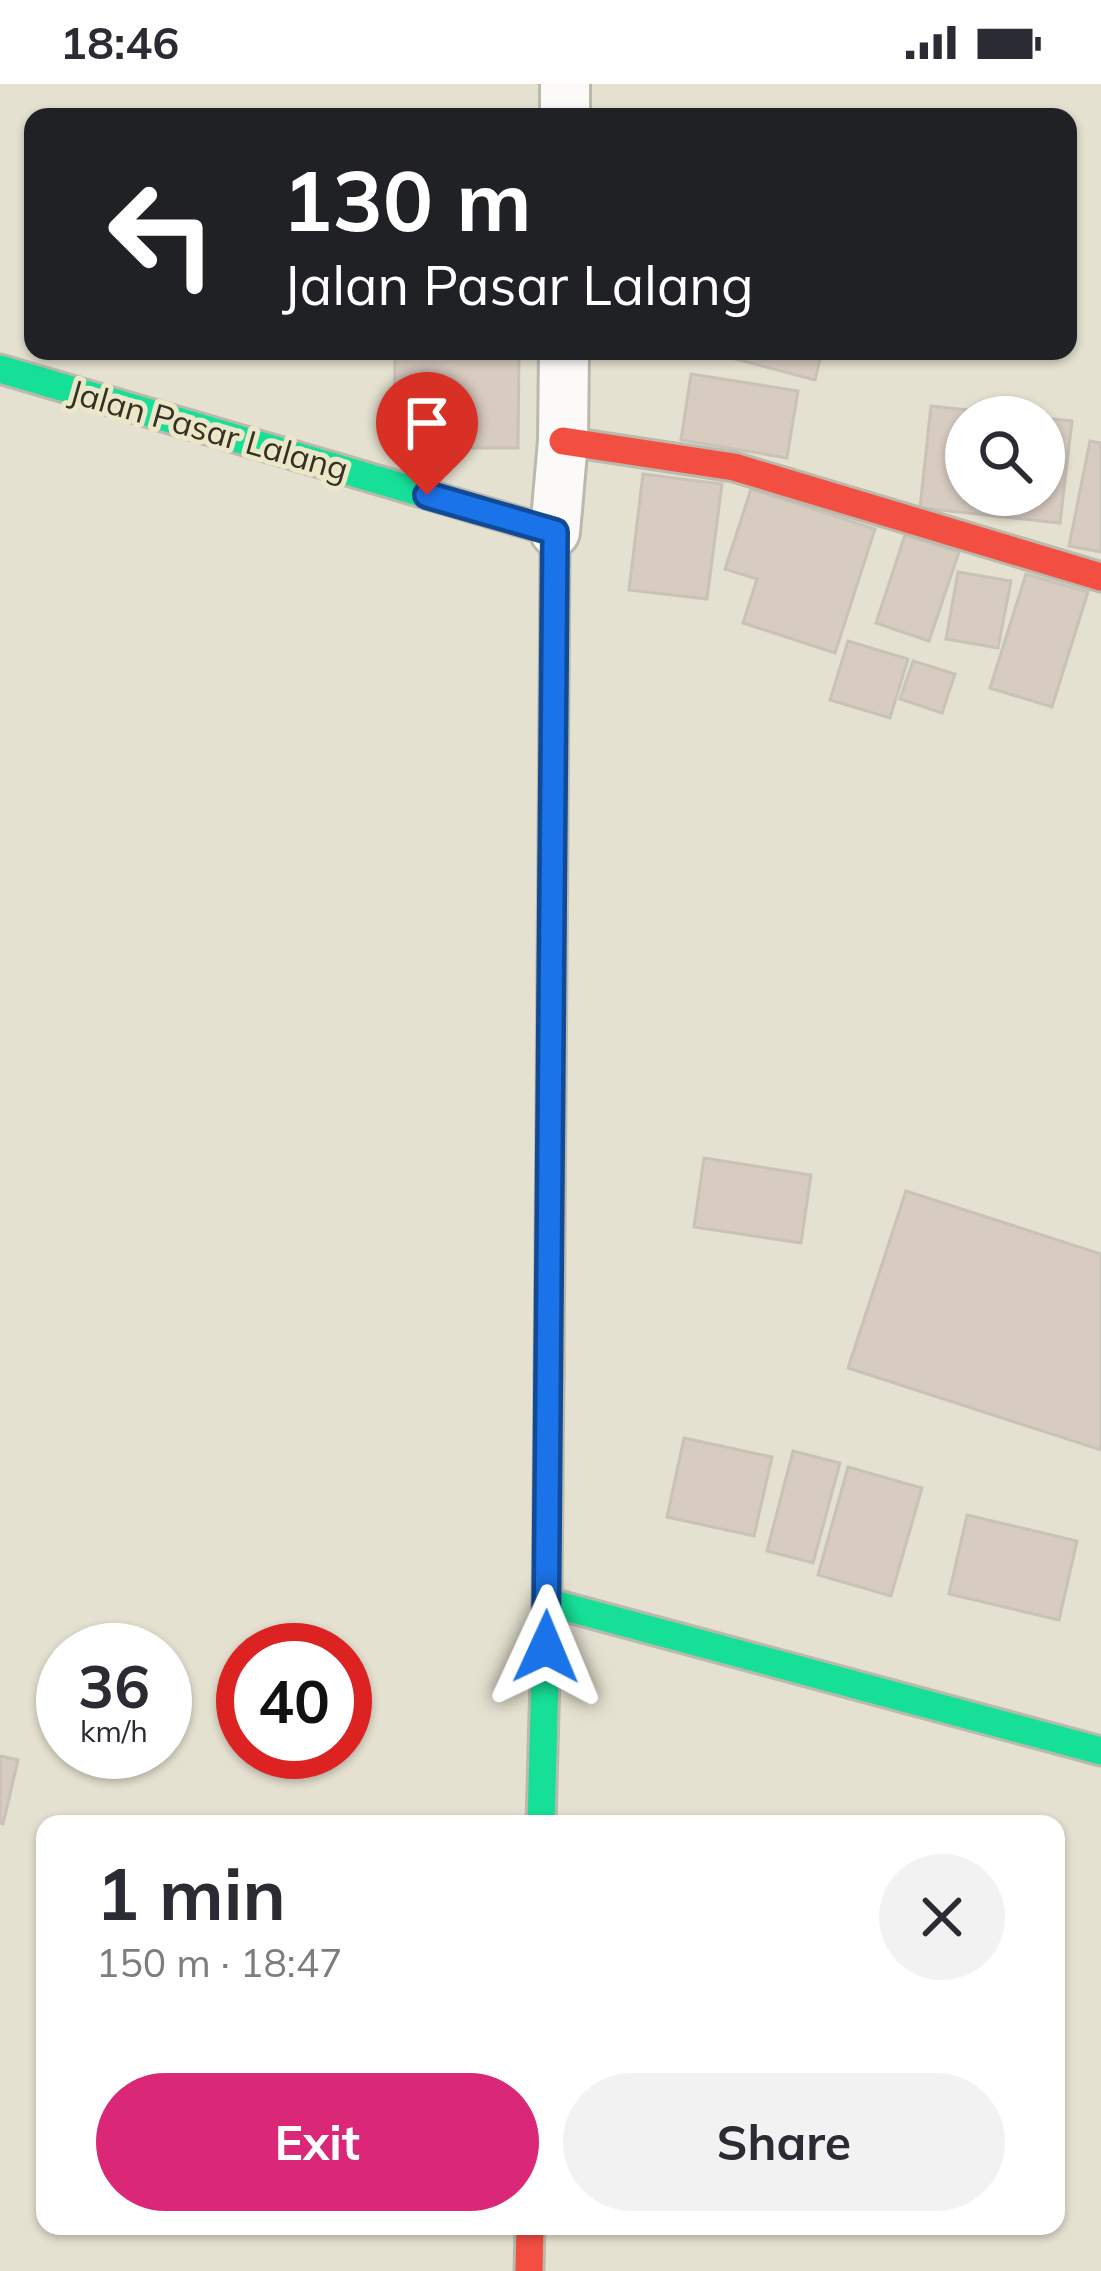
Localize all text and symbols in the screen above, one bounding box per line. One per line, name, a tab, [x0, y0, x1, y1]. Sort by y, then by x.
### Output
text: 18:46	[60, 14, 179, 70]
text: 130 m	[282, 147, 532, 252]
icon: left	[84, 156, 240, 312]
text: Jalan Pasar Lalang	[282, 251, 754, 319]
street label: Jalan Pasar Lalang	[65, 370, 353, 489]
pin	[376, 372, 478, 495]
icon: arrive	[394, 390, 460, 456]
map controls	[945, 396, 1065, 516]
button: search	[945, 396, 1065, 516]
position arrow	[483, 1584, 609, 1710]
speed limit sign: 40	[216, 1623, 372, 1779]
text: 36	[78, 1648, 150, 1723]
text: km/h	[80, 1712, 148, 1750]
text: 1 min	[96, 1848, 286, 1938]
button: close	[879, 1854, 1005, 1980]
text: 150 m · 18:47	[96, 1938, 342, 1987]
button: Exit	[96, 2073, 539, 2211]
button: Share	[563, 2073, 1005, 2211]

